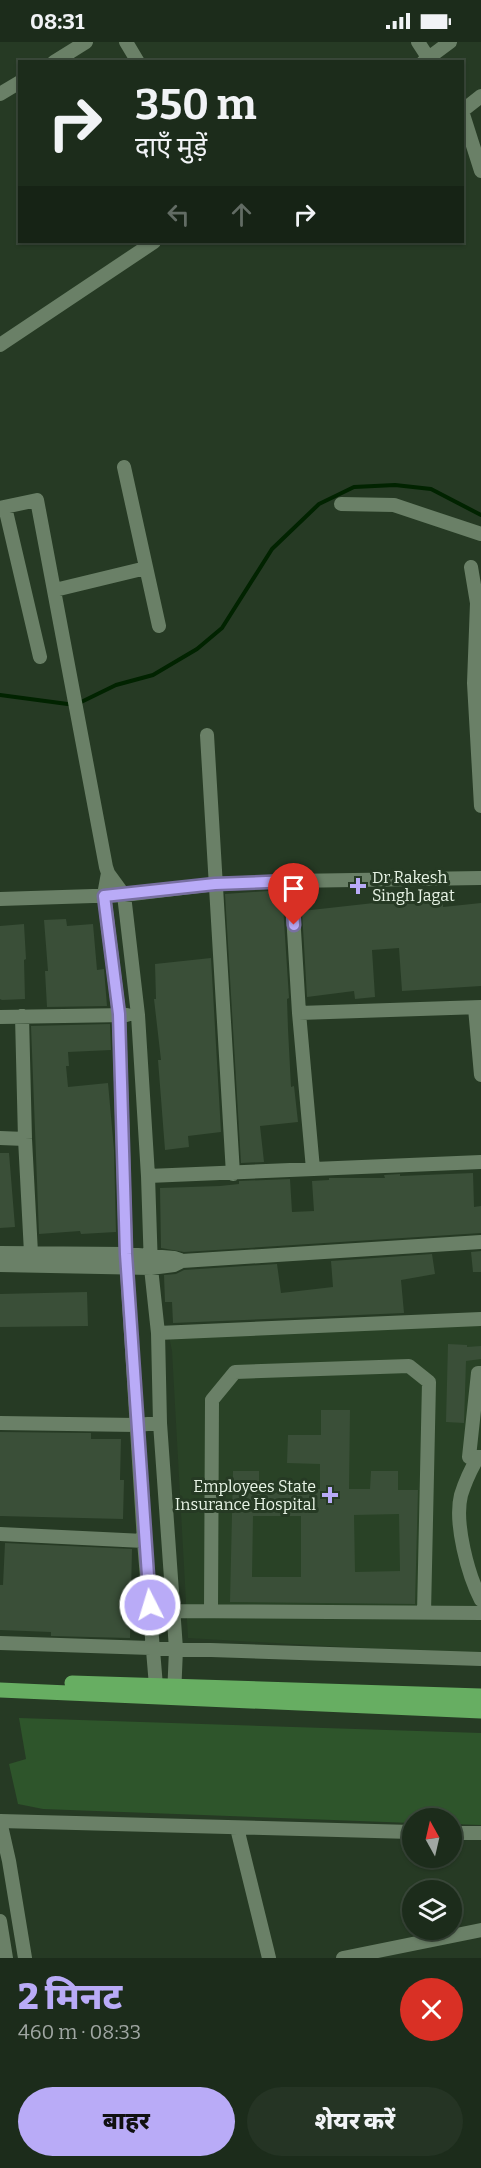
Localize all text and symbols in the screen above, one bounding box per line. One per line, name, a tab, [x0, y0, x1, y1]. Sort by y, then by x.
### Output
text: 08:31	[30, 8, 85, 35]
text: 350 m	[135, 80, 256, 130]
icon: right	[36, 84, 114, 162]
text: दाएँ मुड़ें	[135, 131, 207, 163]
icon: left	[162, 198, 195, 231]
icon: ahead	[225, 198, 258, 231]
icon: right	[288, 198, 321, 231]
pin	[268, 863, 319, 925]
place label: Dr Rakesh Singh Jagat	[372, 868, 455, 905]
icon: arrive	[277, 872, 310, 905]
marker: Dr Rakesh Singh Jagat	[349, 877, 367, 895]
place label: Employees State Insurance Hospital	[175, 1477, 316, 1514]
marker: Employees State Insurance Hospital	[321, 1486, 339, 1504]
position arrow	[118, 1573, 182, 1637]
north arrow	[402, 1808, 462, 1868]
map controls	[402, 1808, 462, 1940]
button: layers	[402, 1880, 462, 1940]
text: 2 मिनट	[18, 1975, 122, 2019]
button: close	[400, 1978, 463, 2041]
text: 460 m · 08:33	[18, 2020, 141, 2044]
button: बाहर	[18, 2087, 235, 2156]
button: शेयर करें	[247, 2087, 463, 2156]

